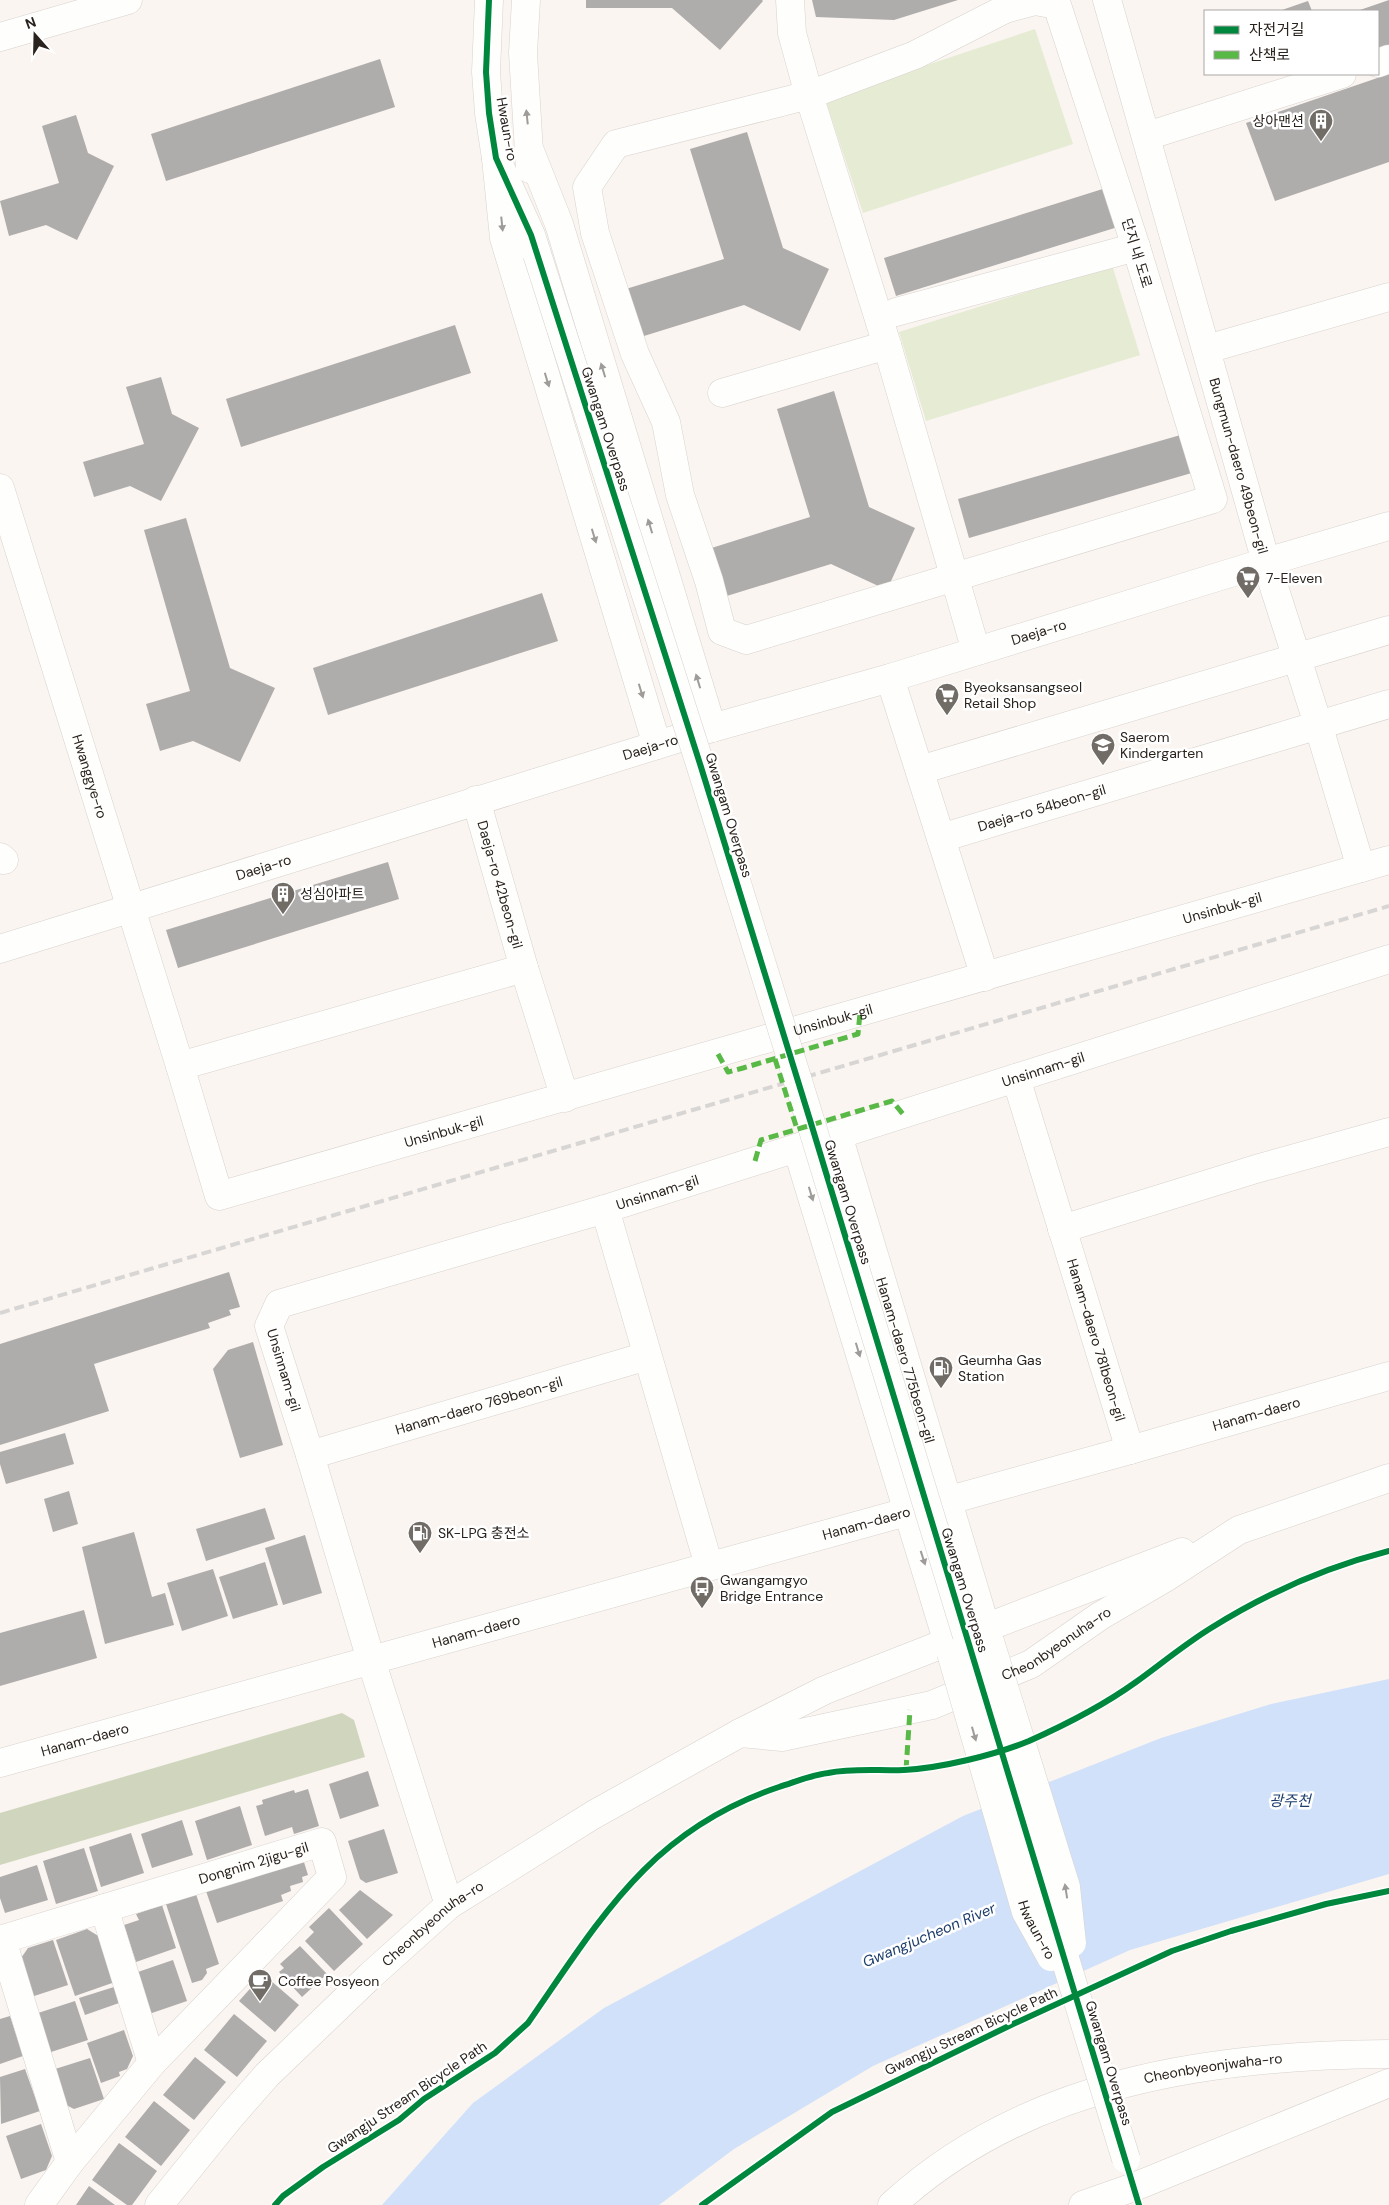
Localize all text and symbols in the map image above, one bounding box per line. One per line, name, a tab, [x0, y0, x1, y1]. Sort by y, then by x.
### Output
north arrow	[10, 10, 60, 60]
legend	[1204, 10, 1379, 75]
text: N	[23, 13, 38, 33]
text: 자전거길	[1249, 20, 1304, 40]
text: 산책로	[1249, 45, 1290, 65]
street label: Hwaun-ro	[493, 96, 521, 162]
building icon: 상아맨션	[1308, 108, 1334, 142]
one-way arrow	[522, 109, 530, 125]
place label: 상아맨션	[1252, 112, 1304, 130]
street label: 단지 내 도로	[1118, 216, 1156, 290]
one-way arrow	[498, 217, 506, 233]
one-way arrow	[599, 363, 607, 378]
street label: Gwangam Overpass	[577, 365, 635, 493]
one-way arrow	[543, 373, 551, 388]
street label: Bungmun-daero 49beon-gil	[1205, 376, 1272, 556]
one-way arrow	[646, 518, 654, 533]
one-way arrow	[590, 528, 598, 543]
supermarket icon: 7-Eleven	[1235, 565, 1261, 599]
place label: 7-Eleven	[1266, 569, 1322, 587]
street label: Daeja-ro	[1009, 615, 1069, 649]
one-way arrow	[693, 674, 701, 689]
place label: Byeoksansangseol Retail Shop	[964, 678, 1082, 712]
supermarket icon: Byeoksansangseol Retail Shop	[934, 682, 960, 716]
one-way arrow	[638, 684, 646, 699]
place label: Saerom Kindergarten	[1120, 728, 1203, 762]
street label: Daeja-ro	[620, 730, 680, 764]
street label: Hwanggye-ro	[68, 732, 111, 821]
school or university icon: Saerom Kindergarten	[1090, 732, 1116, 766]
street label: Gwangam Overpass	[701, 750, 757, 880]
street label: Daeja-ro 54beon-gil	[975, 780, 1108, 836]
street label: Daeja-ro 42beon-gil	[473, 819, 527, 951]
street label: Daeja-ro	[234, 850, 294, 884]
building icon: 성심아파트	[270, 881, 296, 915]
place label: 성심아파트	[300, 885, 365, 903]
street label: Unsinbuk-gil	[1181, 888, 1264, 928]
street label: Unsinbuk-gil	[791, 1000, 875, 1040]
street label: Unsinnam-gil	[1000, 1048, 1087, 1091]
street label: Unsinbuk-gil	[402, 1112, 485, 1151]
street label: Gwangam Overpass	[820, 1137, 876, 1267]
street label: Unsinnam-gil	[614, 1171, 701, 1214]
one-way arrow	[808, 1187, 816, 1202]
street label: Hanam-daero 781beon-gil	[1063, 1257, 1130, 1423]
street label: Hanam-daero 775beon-gil	[872, 1275, 939, 1445]
street label: Unsinnam-gil	[263, 1326, 305, 1414]
one-way arrow	[855, 1343, 863, 1358]
place label: Geumha Gas Station	[958, 1351, 1042, 1385]
fuel station icon: Geumha Gas Station	[928, 1355, 954, 1389]
street label: Hanam-daero 769beon-gil	[393, 1372, 565, 1438]
street label: Hanam-daero	[1210, 1393, 1302, 1435]
street label: Hanam-daero	[820, 1502, 912, 1544]
fuel station icon: SK-LPG 충전소	[407, 1520, 433, 1554]
place label: SK-LPG 충전소	[438, 1524, 530, 1542]
street label: Gwangam Overpass	[937, 1525, 993, 1655]
one-way arrow	[919, 1551, 927, 1566]
place label: Gwangamgyo Bridge Entrance	[720, 1571, 823, 1605]
bus stop icon: Gwangamgyo Bridge Entrance	[689, 1575, 715, 1609]
street label: Cheonbyeonuha-ro	[999, 1603, 1114, 1684]
street label: Hanam-daero	[430, 1610, 522, 1652]
street label: Hanam-daero	[39, 1719, 131, 1760]
one-way arrow	[971, 1726, 979, 1741]
water label: 광주천	[1269, 1791, 1313, 1811]
street label: Dongnim 2jigu-gil	[196, 1838, 311, 1888]
street label: Cheonbyeonuha-ro	[378, 1877, 487, 1970]
one-way arrow	[1061, 1883, 1069, 1899]
water label: Gwangjucheon River	[859, 1898, 999, 1972]
street label: Hwaun-ro	[1014, 1898, 1059, 1962]
cafe icon: Coffee Posyeon	[247, 1968, 273, 2002]
place label: Coffee Posyeon	[278, 1972, 379, 1990]
street label: Gwangju Stream Bicycle Path	[882, 1983, 1060, 2079]
street label: Gwangam Overpass	[1081, 1998, 1137, 2128]
street label: Gwangju Stream Bicycle Path	[324, 2037, 490, 2157]
street label: Cheonbyeonjwaha-ro	[1142, 2049, 1283, 2087]

